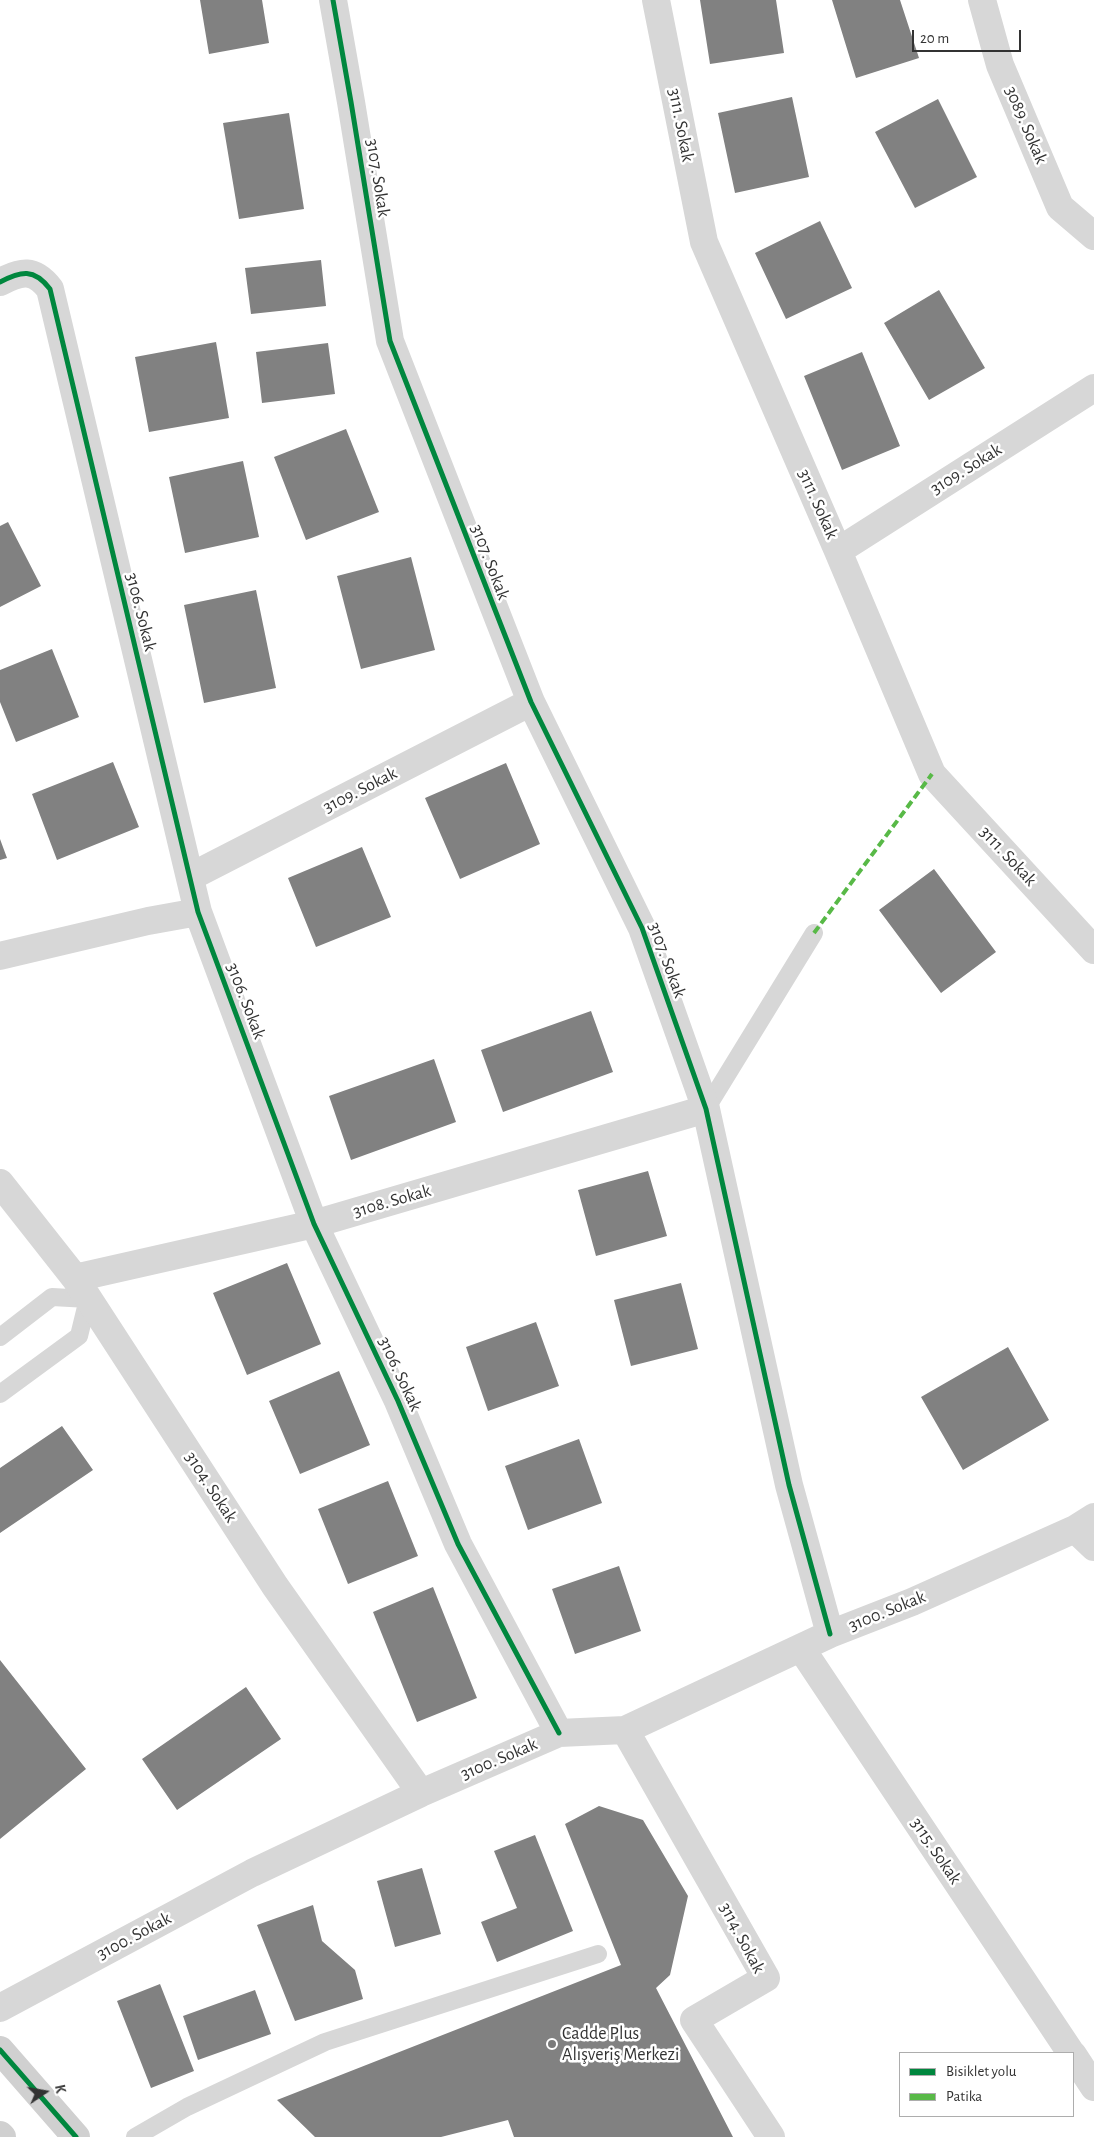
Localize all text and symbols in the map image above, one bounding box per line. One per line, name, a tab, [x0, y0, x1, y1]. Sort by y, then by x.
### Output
scale bar	[914, 20, 1023, 52]
text: 20 m	[920, 31, 949, 46]
street label: 3089. Sokak	[1000, 83, 1052, 167]
street label: 3111. Sokak	[663, 86, 699, 164]
street label: 3107. Sokak	[361, 137, 395, 219]
street label: 3109. Sokak	[926, 439, 1006, 499]
street label: 3111. Sokak	[793, 466, 843, 542]
street label: 3107. Sokak	[466, 521, 514, 603]
street label: 3106. Sokak	[121, 571, 161, 653]
street label: 3109. Sokak	[319, 762, 401, 818]
street label: 3111. Sokak	[975, 821, 1041, 891]
street label: 3107. Sokak	[643, 919, 691, 1001]
street label: 3106. Sokak	[222, 960, 270, 1042]
street label: 3108. Sokak	[351, 1180, 433, 1222]
street label: 3106. Sokak	[373, 1333, 427, 1415]
street label: 3104. Sokak	[180, 1447, 242, 1527]
street label: 3100. Sokak	[845, 1586, 929, 1636]
street label: 3100. Sokak	[457, 1733, 541, 1785]
street label: 3115. Sokak	[906, 1814, 966, 1888]
street label: 3114. Sokak	[714, 1899, 770, 1977]
street label: 3100. Sokak	[93, 1907, 175, 1965]
place label: Cadde Plus Alışveriş Merkezi	[562, 2023, 679, 2066]
marker: Cadde Plus Alışveriş Merkezi	[546, 2038, 558, 2050]
legend	[899, 2052, 1074, 2117]
text: Bisiklet yolu	[946, 2064, 1017, 2079]
north arrow	[20, 2067, 70, 2117]
text: K	[52, 2083, 67, 2094]
text: Patika	[946, 2089, 982, 2104]

